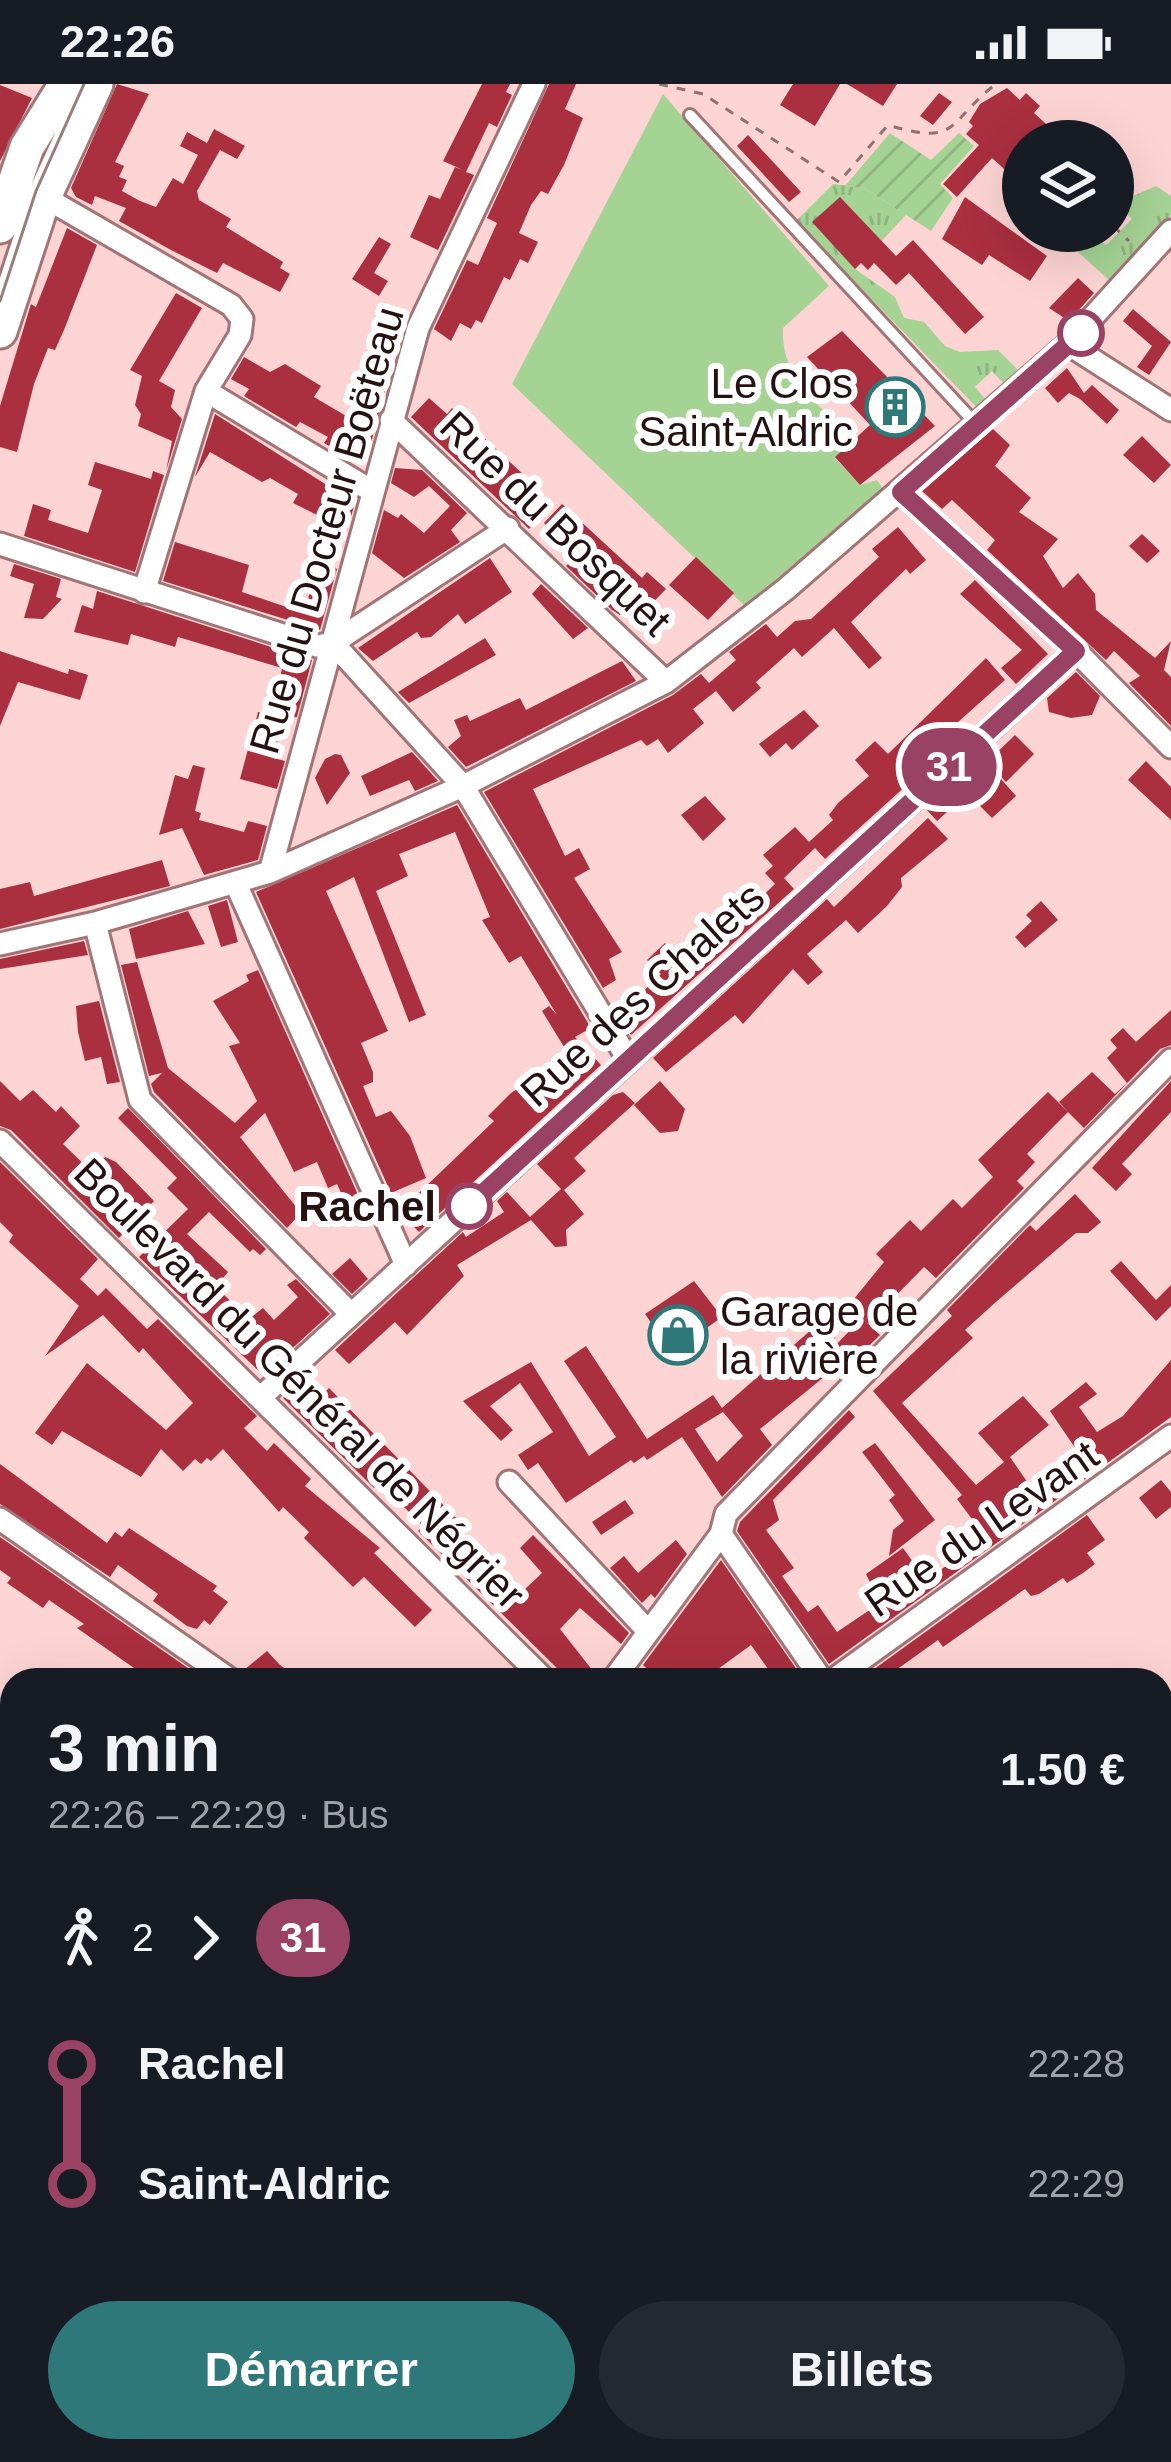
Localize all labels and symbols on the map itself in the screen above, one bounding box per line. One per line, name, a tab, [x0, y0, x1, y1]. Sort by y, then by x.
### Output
street label: Rue du Docteur Boëteau	[240, 301, 413, 759]
unlabelled marker	[1059, 311, 1103, 355]
place label: Le Clos Saint-Aldric	[638, 360, 853, 455]
building icon: Le Clos Saint-Aldric	[864, 376, 926, 438]
street label: Rue du Bosquet	[431, 402, 681, 645]
line badge: 31	[895, 728, 1003, 806]
street label: Rue des Chalets	[511, 873, 773, 1116]
street label: Boulevard du Général de Négrier	[65, 1149, 534, 1618]
place label: Rachel	[298, 1183, 436, 1230]
marker: Rachel	[447, 1184, 491, 1228]
place label: Garage de la rivière	[720, 1288, 918, 1383]
shop icon: Garage de la rivière	[647, 1304, 709, 1366]
street label: Rue du Levant	[856, 1431, 1107, 1626]

